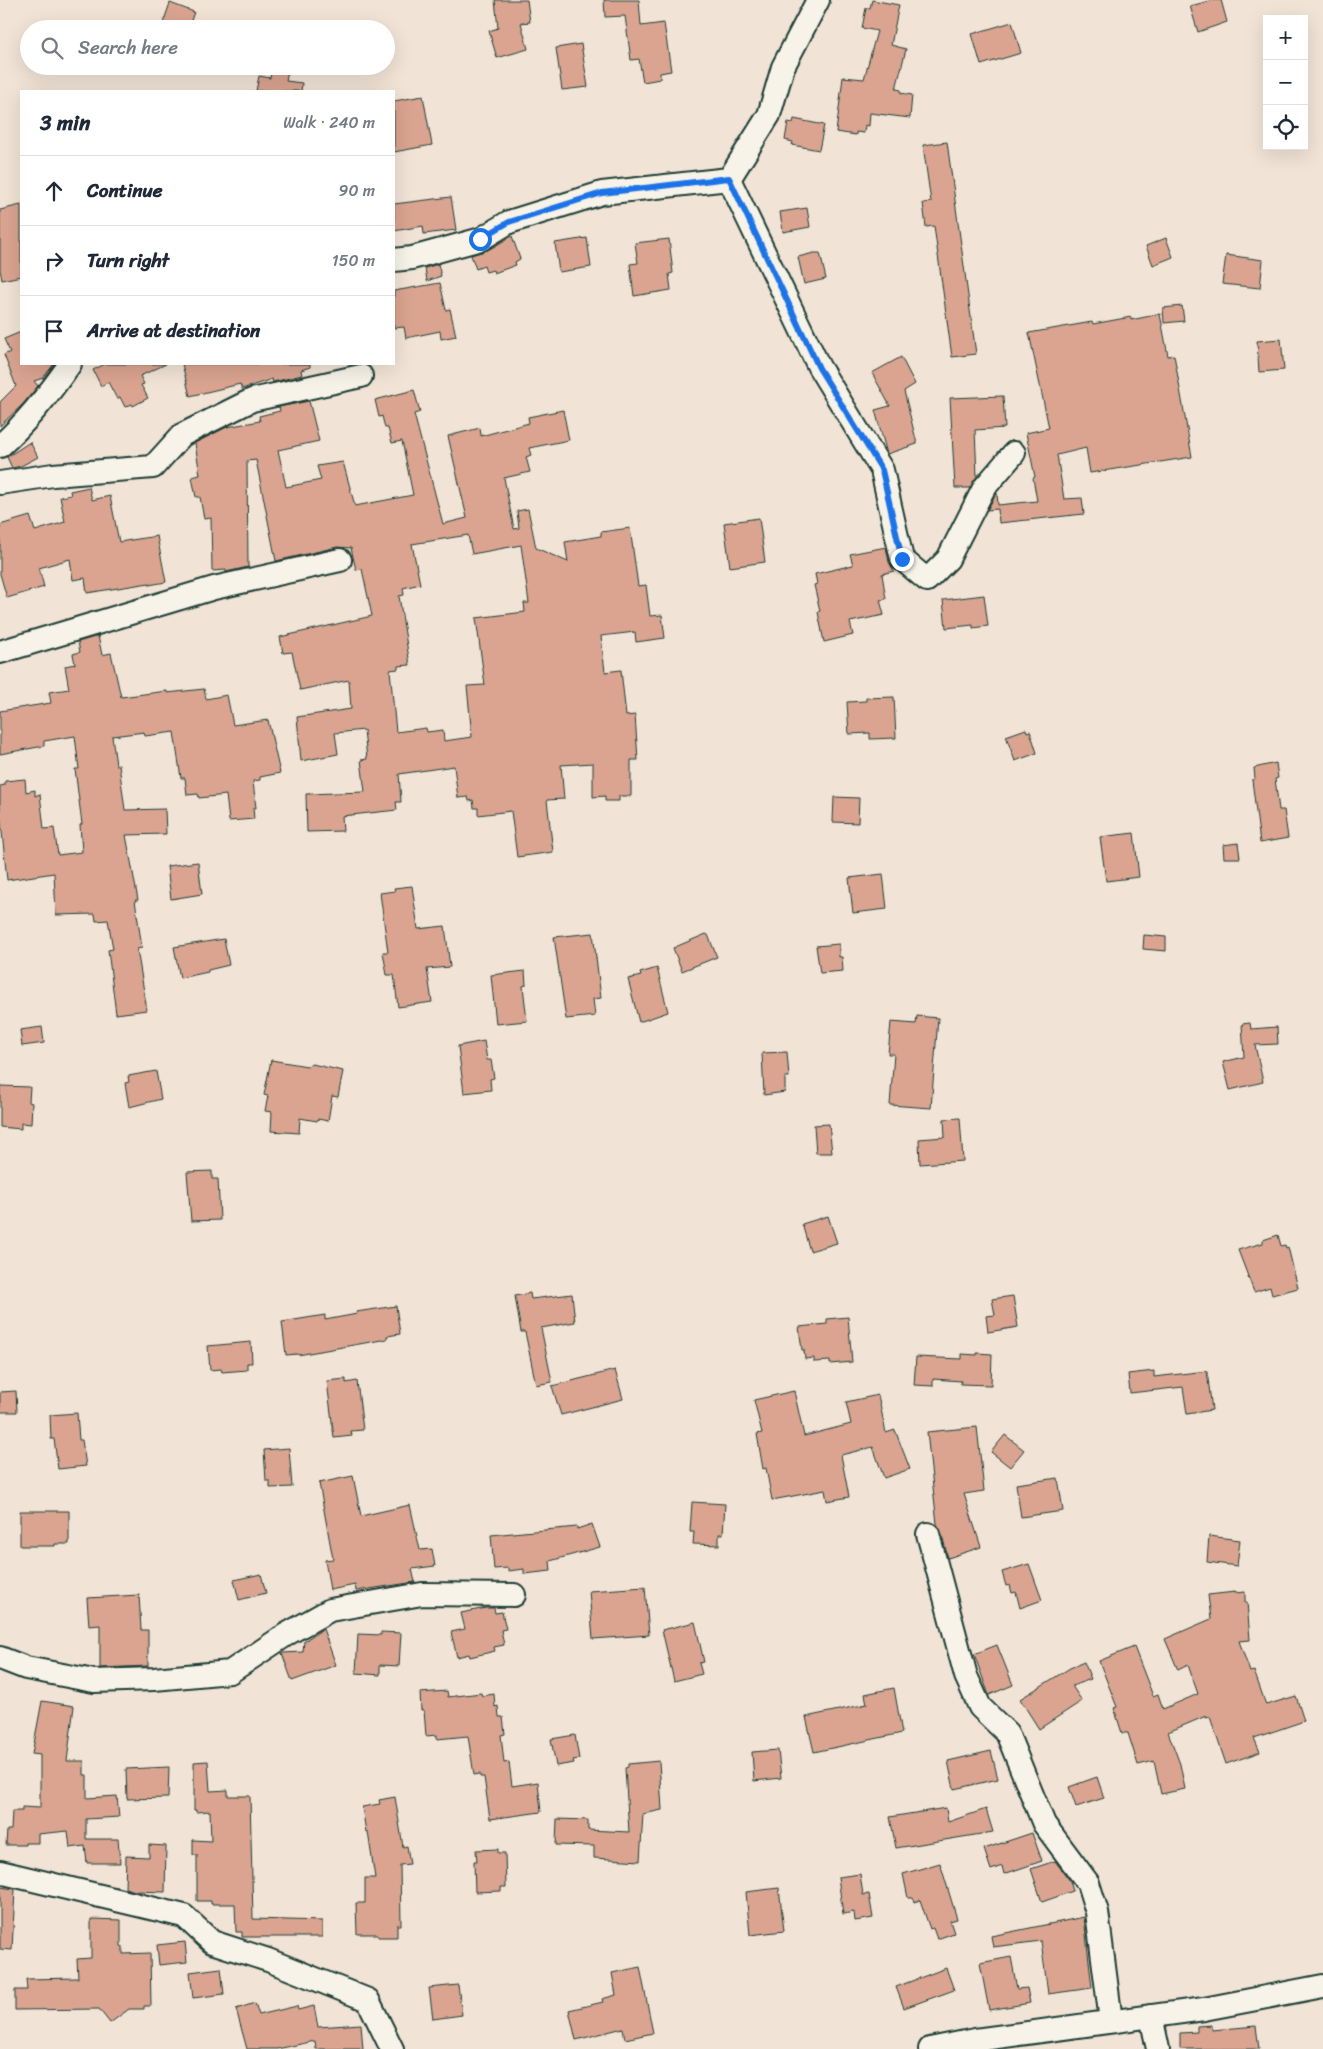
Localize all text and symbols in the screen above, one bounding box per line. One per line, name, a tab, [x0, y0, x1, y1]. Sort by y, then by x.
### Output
map controls	[1263, 15, 1308, 150]
button: +	[1263, 15, 1308, 60]
search box	[20, 20, 395, 75]
text: Search here	[78, 31, 178, 64]
icon: search	[38, 34, 66, 62]
button: −	[1263, 60, 1308, 105]
text: 3 min	[40, 104, 90, 142]
button: locate	[1263, 105, 1308, 150]
text: Walk · 240 m	[283, 108, 375, 137]
text: Continue	[87, 174, 163, 207]
text: 90 m	[339, 176, 375, 205]
icon: ahead	[40, 177, 68, 205]
route start	[469, 228, 492, 251]
text: Turn right	[87, 244, 169, 277]
text: 150 m	[332, 246, 375, 275]
icon: right	[40, 247, 68, 275]
text: Arrive at destination	[87, 314, 260, 347]
icon: arrive	[40, 317, 68, 345]
route end	[891, 548, 914, 571]

